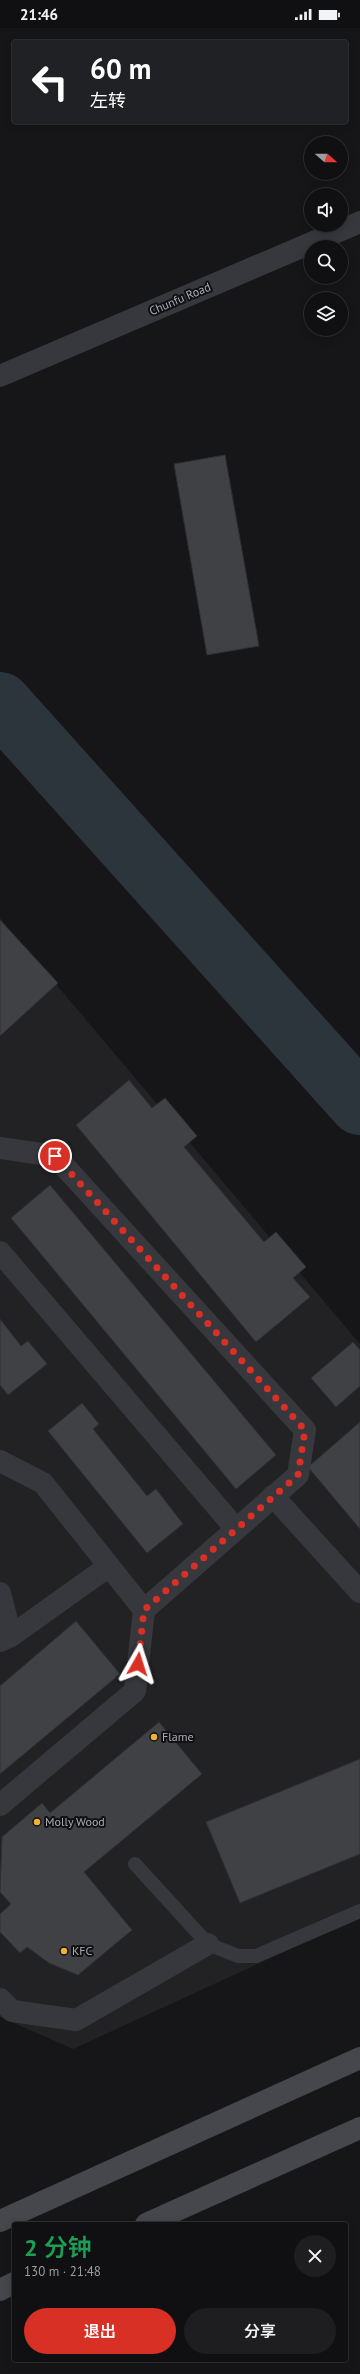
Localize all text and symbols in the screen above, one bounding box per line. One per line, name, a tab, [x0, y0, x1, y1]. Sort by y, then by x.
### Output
text: 21:46	[20, 5, 58, 24]
text: 60 m	[90, 50, 151, 87]
icon: left	[24, 56, 76, 108]
text: 左转	[90, 89, 126, 112]
north arrow	[304, 136, 348, 180]
map controls	[304, 136, 348, 336]
button: sound	[304, 188, 348, 232]
button: search	[304, 240, 348, 284]
street label: Chunfu Road	[147, 279, 213, 318]
button: layers	[304, 292, 348, 336]
pin	[38, 1139, 72, 1173]
icon: arrive	[44, 1145, 66, 1167]
position arrow	[117, 1643, 159, 1685]
place label: Flame	[162, 1729, 194, 1744]
marker: Flame	[149, 1732, 159, 1742]
place label: Molly Wood	[45, 1814, 105, 1829]
marker: Molly Wood	[32, 1817, 42, 1827]
place label: KFC	[72, 1943, 93, 1958]
marker: KFC	[59, 1946, 69, 1956]
text: 2 分钟	[24, 2232, 92, 2263]
button: close	[294, 2235, 336, 2277]
text: 130 m · 21:48	[24, 2263, 101, 2280]
button: 退出	[24, 2308, 176, 2354]
button: 分享	[184, 2308, 336, 2354]

